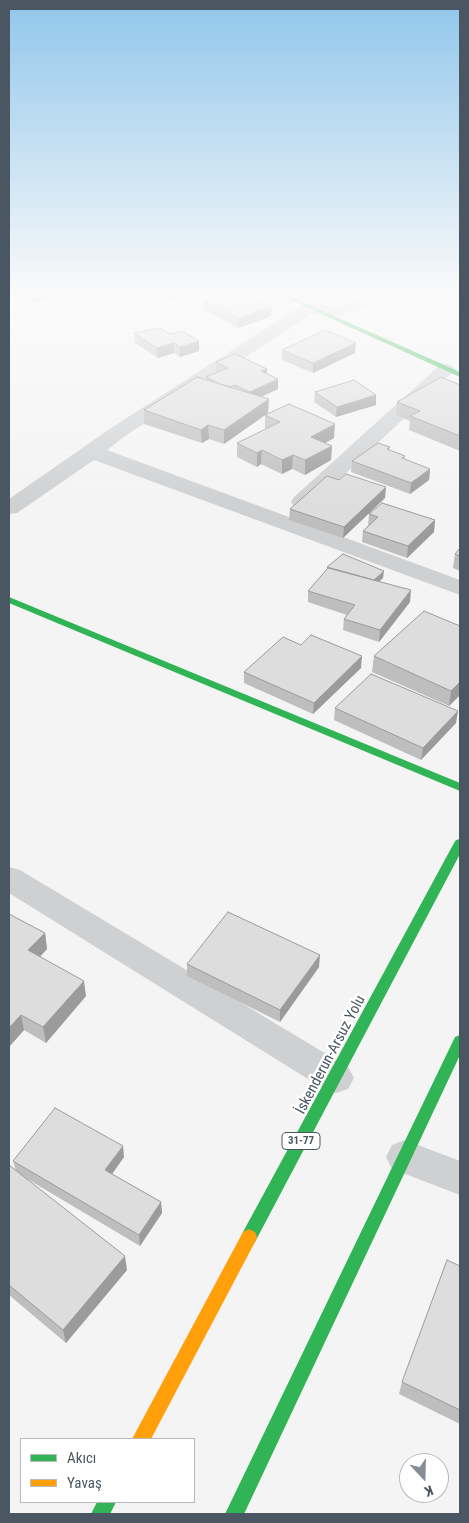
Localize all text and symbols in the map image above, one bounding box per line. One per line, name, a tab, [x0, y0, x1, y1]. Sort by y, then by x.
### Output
street label: İskenderun-Arsuz Yolu	[292, 993, 370, 1117]
road number: 31-77	[282, 1132, 320, 1150]
legend	[20, 1438, 195, 1503]
text: Akıcı	[67, 1449, 96, 1467]
north arrow	[399, 1453, 449, 1503]
text: Yavaş	[67, 1474, 102, 1492]
text: K	[423, 1482, 436, 1500]

